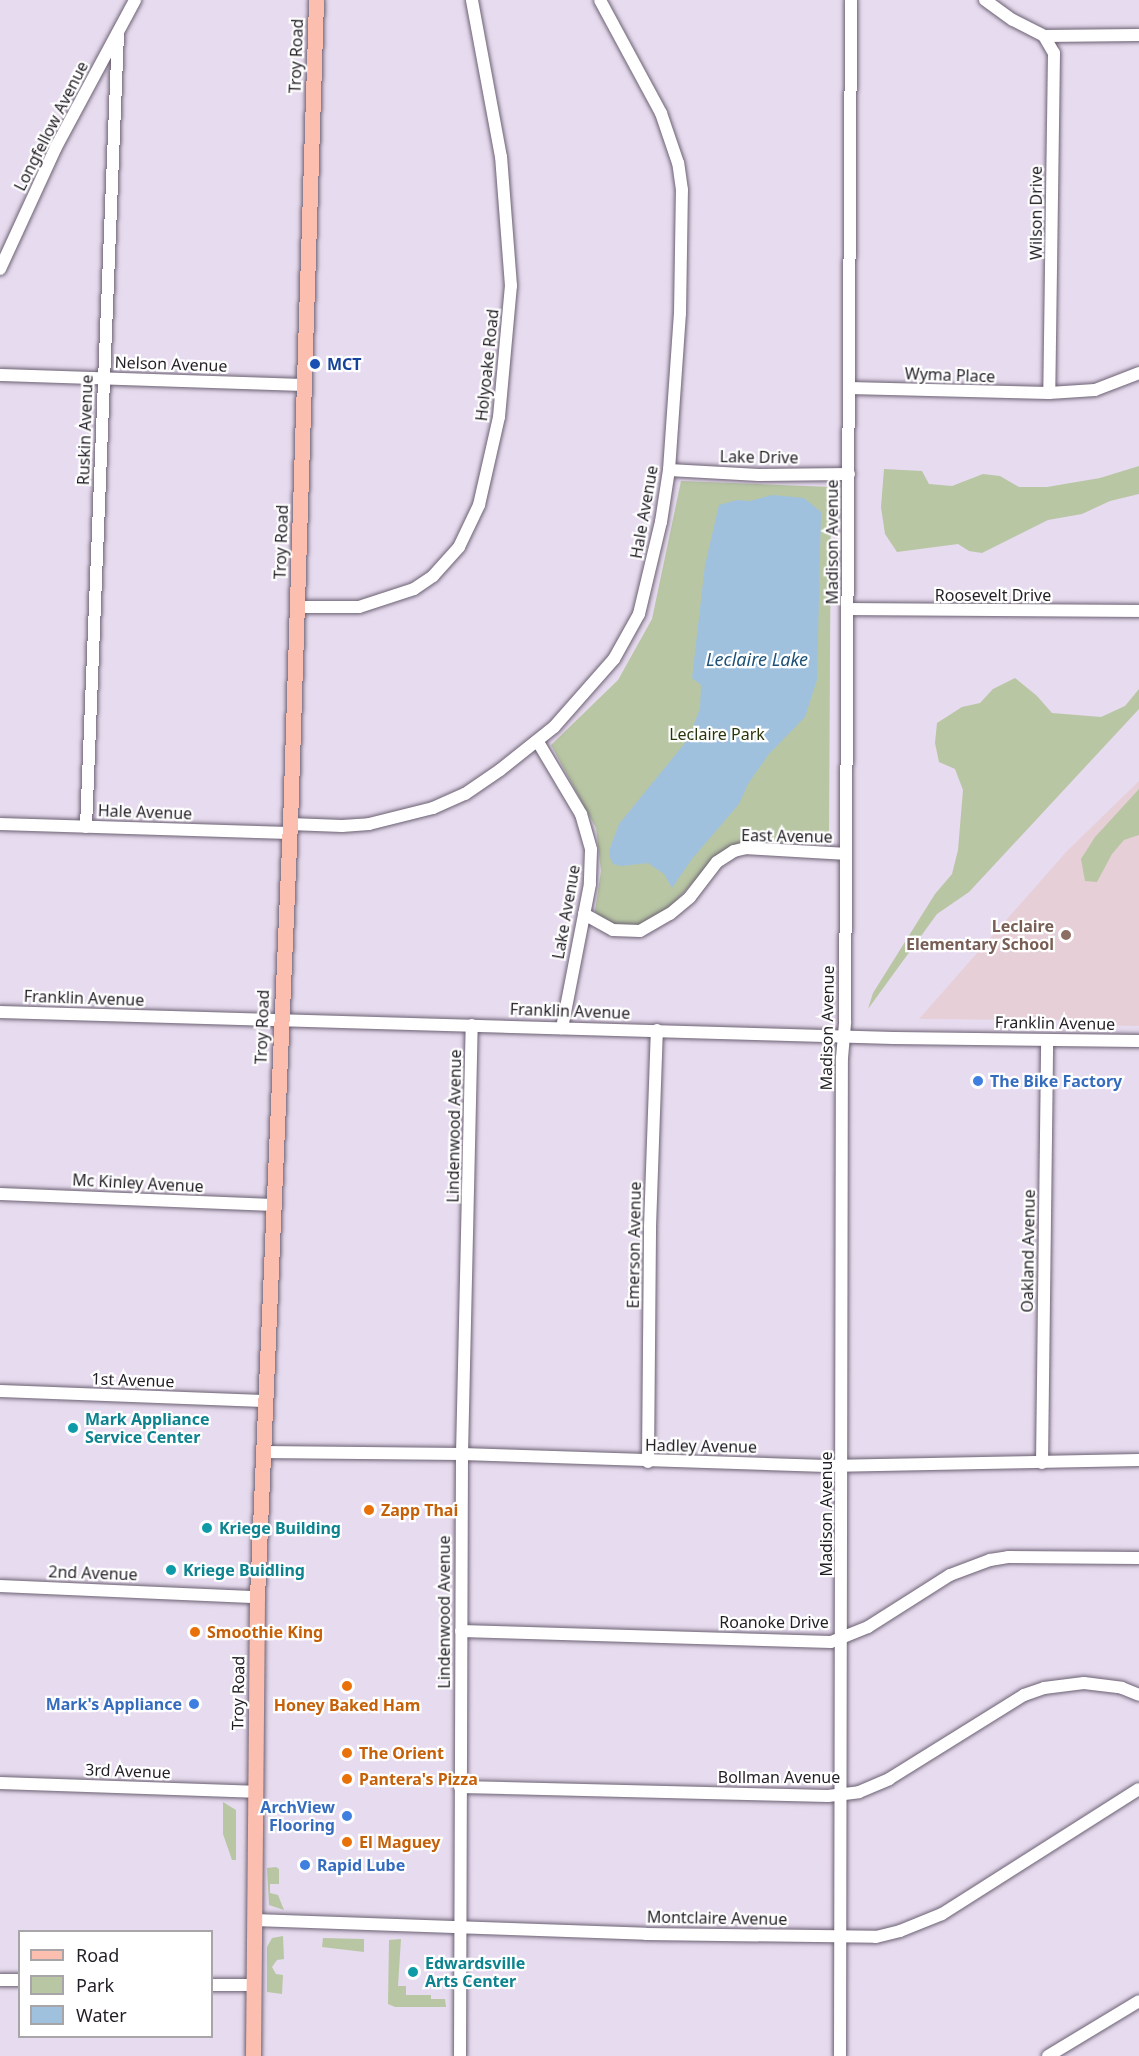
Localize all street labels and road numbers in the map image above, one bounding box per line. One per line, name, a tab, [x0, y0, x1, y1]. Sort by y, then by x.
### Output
street label: Troy Road	[285, 18, 307, 94]
street label: Longfellow Avenue	[10, 58, 92, 194]
street label: Wilson Drive	[1026, 166, 1046, 260]
street label: Holyoake Road	[472, 308, 502, 422]
street label: Nelson Avenue	[114, 352, 228, 376]
street label: Wyma Place	[904, 364, 996, 386]
street label: Ruskin Avenue	[73, 374, 97, 486]
street label: Lake Drive	[720, 447, 798, 467]
street label: Hale Avenue	[626, 464, 662, 560]
street label: Madison Avenue	[822, 479, 842, 605]
street label: Troy Road	[270, 504, 292, 580]
street label: Roosevelt Drive	[935, 585, 1051, 605]
street label: Hale Avenue	[98, 801, 192, 823]
street label: East Avenue	[741, 826, 833, 846]
street label: Lake Avenue	[548, 863, 584, 961]
street label: Madison Avenue	[816, 965, 838, 1091]
street label: Franklin Avenue	[23, 986, 145, 1010]
street label: Troy Road	[251, 989, 273, 1065]
street label: Franklin Avenue	[509, 999, 631, 1023]
street label: Franklin Avenue	[995, 1012, 1115, 1034]
street label: Lindenwood Avenue	[443, 1049, 465, 1203]
street label: Mc Kinley Avenue	[72, 1170, 204, 1196]
street label: Emerson Avenue	[623, 1181, 645, 1309]
street label: Oakland Avenue	[1017, 1189, 1039, 1313]
street label: 1st Avenue	[91, 1369, 175, 1391]
street label: Hadley Avenue	[645, 1435, 757, 1457]
street label: Madison Avenue	[816, 1451, 836, 1577]
street label: Lindenwood Avenue	[434, 1535, 454, 1689]
street label: 2nd Avenue	[48, 1562, 138, 1584]
street label: Roanoke Drive	[719, 1612, 829, 1632]
street label: Troy Road	[228, 1656, 248, 1730]
street label: 3rd Avenue	[85, 1760, 171, 1782]
street label: Bollman Avenue	[718, 1767, 840, 1787]
street label: Montclaire Avenue	[647, 1907, 787, 1929]

